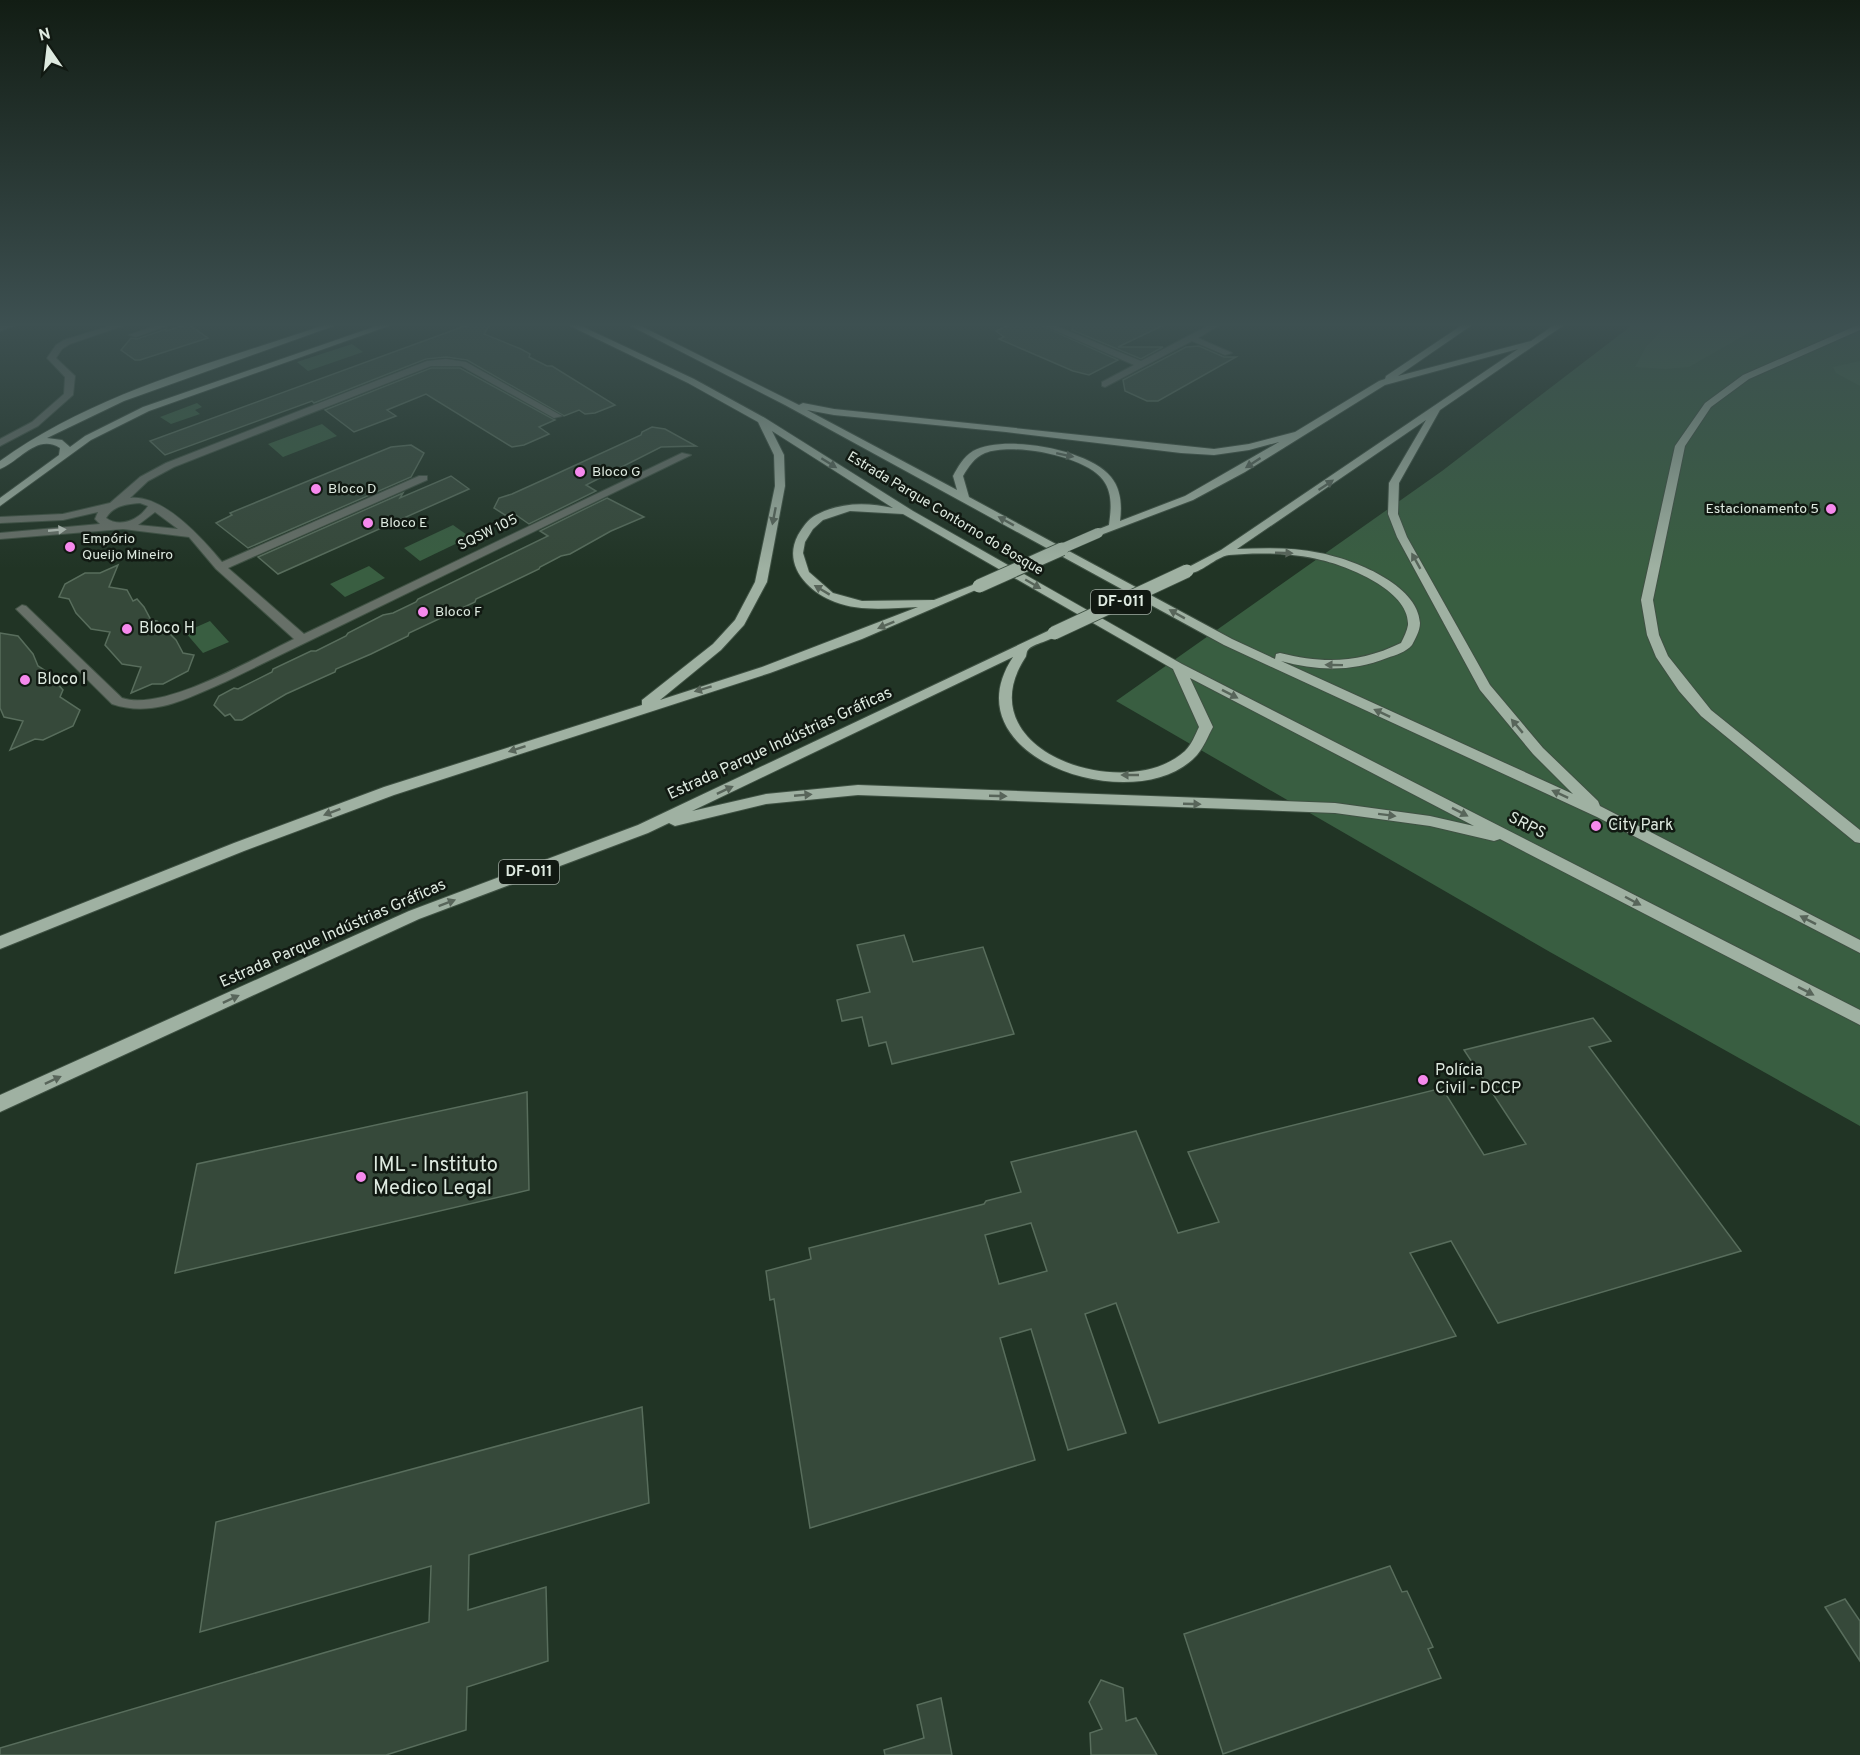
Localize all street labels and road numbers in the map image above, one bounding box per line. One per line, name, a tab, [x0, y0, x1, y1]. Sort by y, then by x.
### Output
street label: Estrada Parque Contorno do Bosque	[844, 449, 1046, 579]
street label: SQSW 105	[455, 511, 521, 555]
road number: DF-011	[1091, 590, 1151, 614]
street label: Estrada Parque Indústrias Gráficas	[665, 683, 895, 805]
street label: SRPS	[1505, 808, 1549, 844]
road number: DF-011	[499, 860, 559, 884]
street label: Estrada Parque Indústrias Gráficas	[217, 875, 449, 993]

